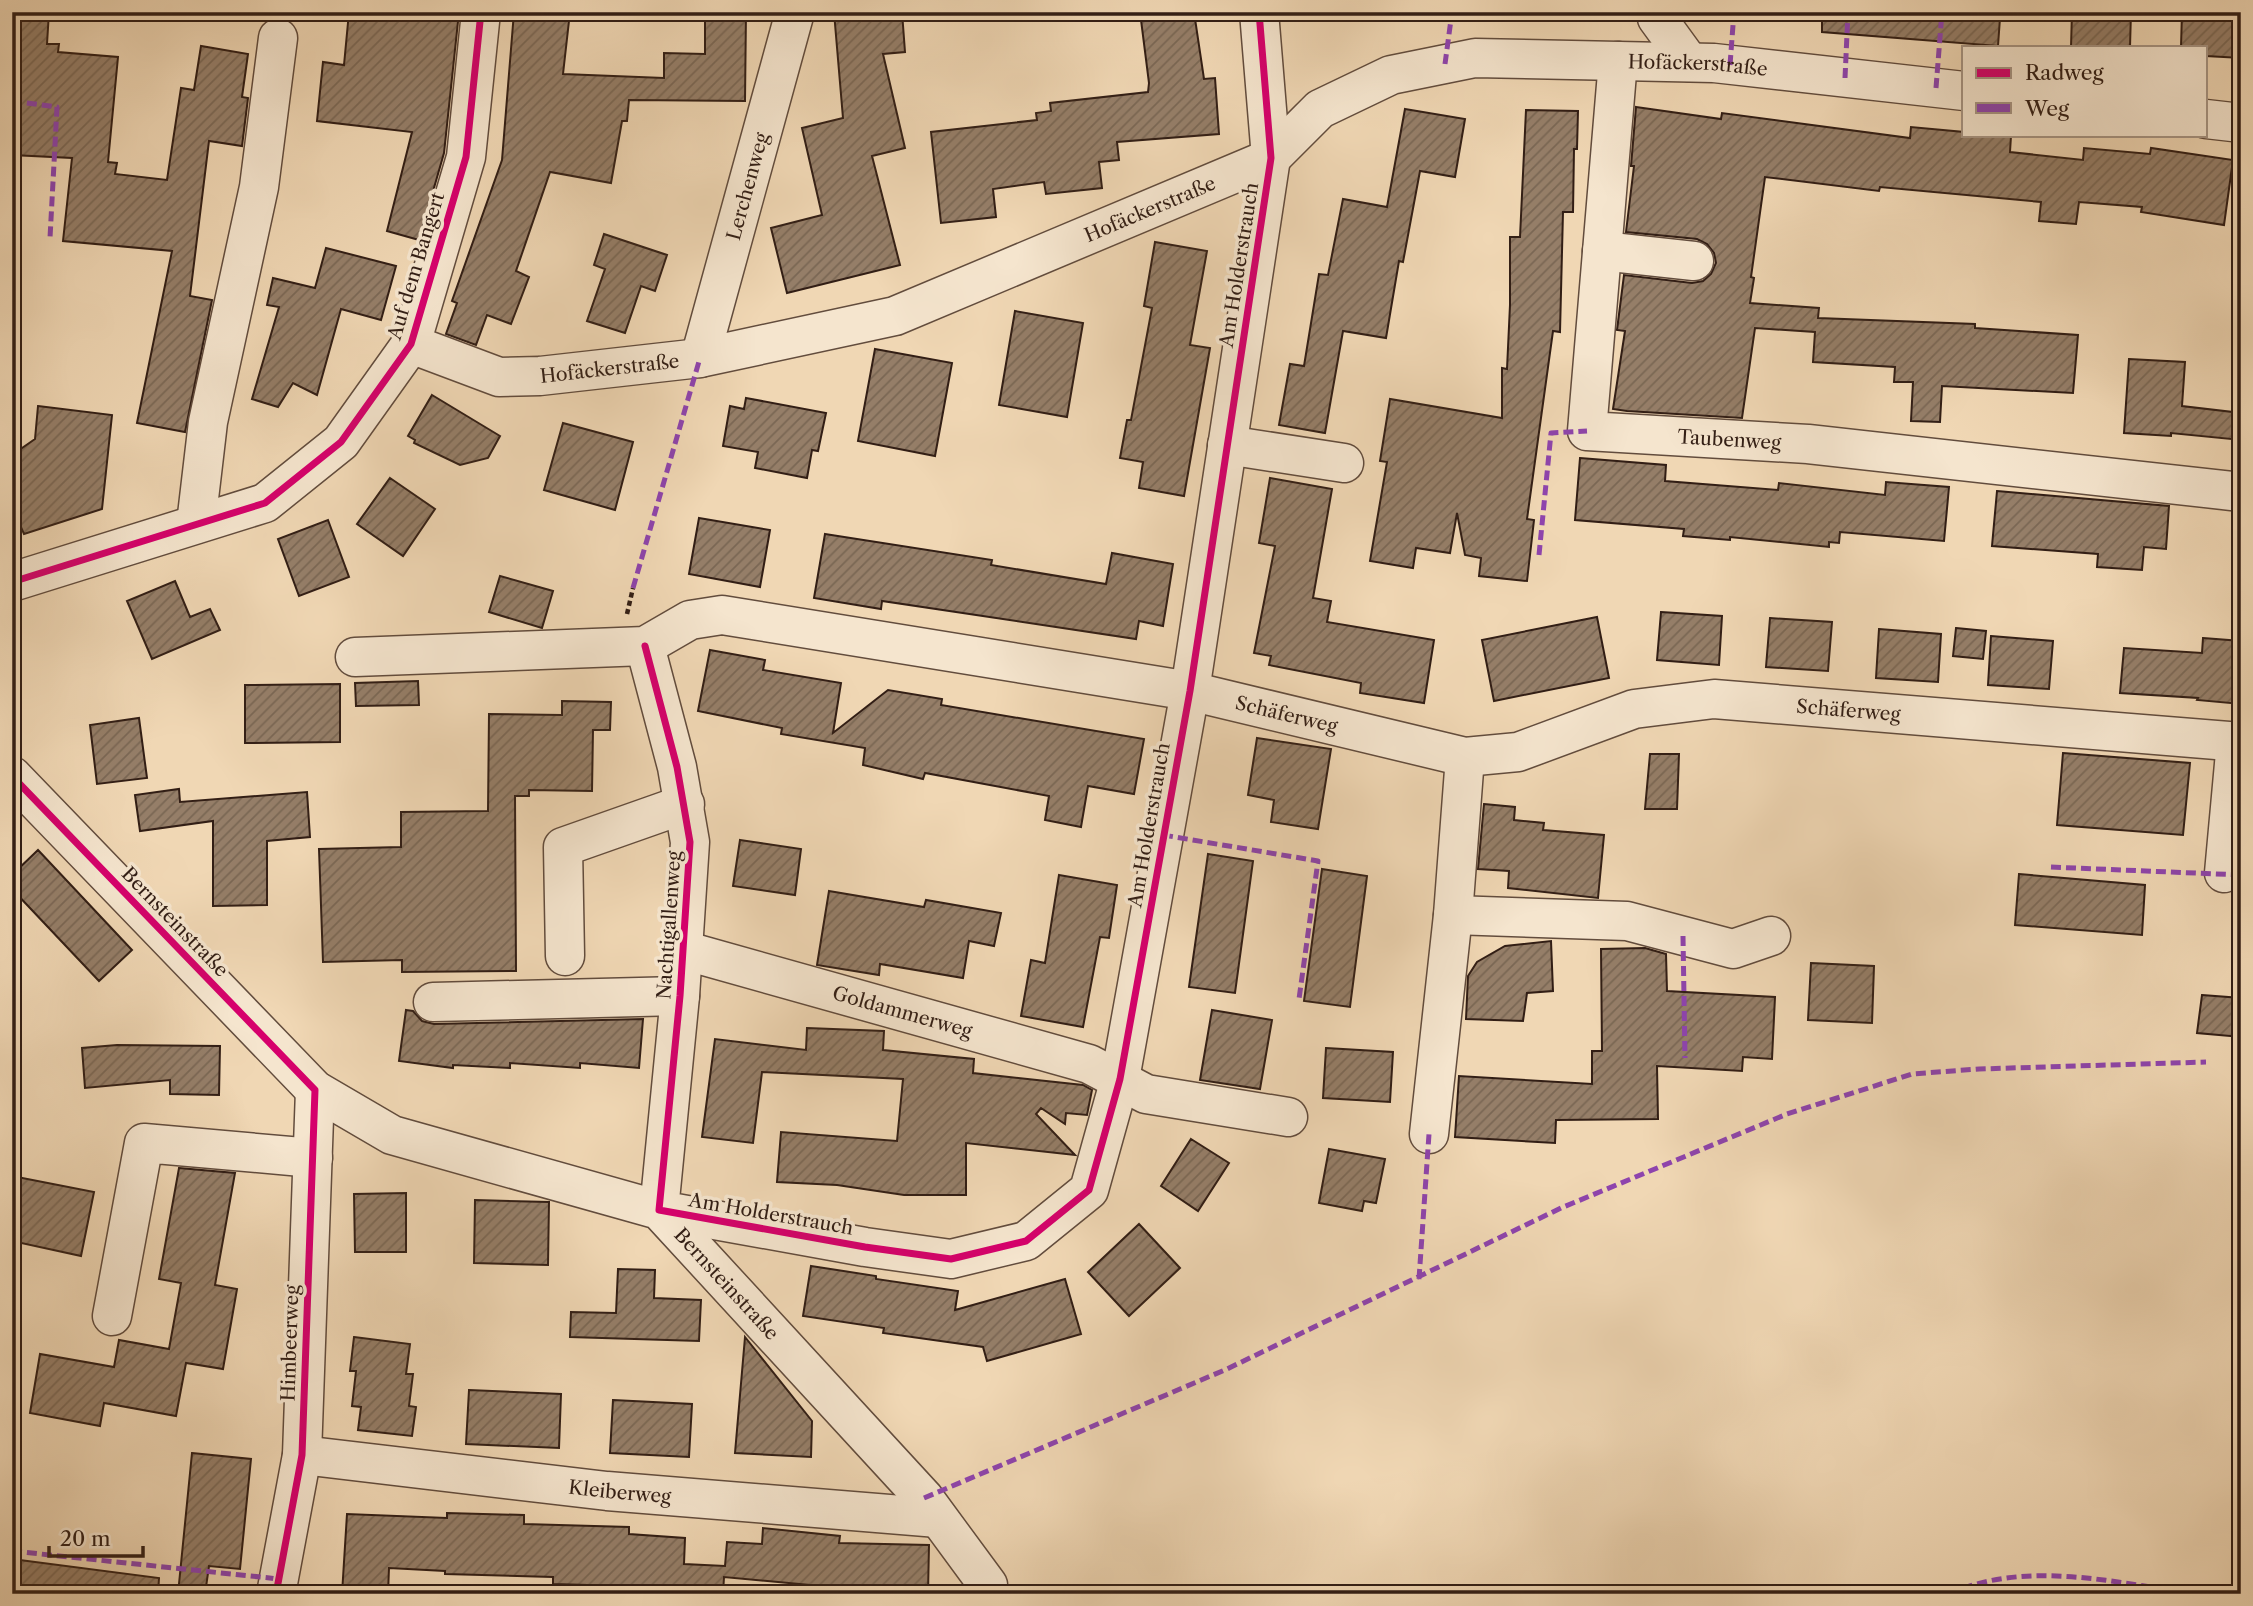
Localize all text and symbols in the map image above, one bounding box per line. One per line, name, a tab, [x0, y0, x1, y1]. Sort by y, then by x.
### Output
legend	[1962, 46, 2208, 136]
street label: Hofäckerstraße	[1628, 50, 1769, 80]
text: Radweg	[2025, 60, 2105, 85]
text: Weg	[2024, 96, 2070, 121]
street label: Lerchenweg	[721, 129, 773, 243]
street label: Hofäckerstraße	[1081, 171, 1219, 247]
street label: Am Holderstrauch	[1214, 181, 1263, 350]
street label: Auf dem Bangert	[382, 189, 449, 343]
street label: Hofäckerstraße	[539, 349, 680, 387]
street label: Taubenweg	[1677, 425, 1783, 454]
street label: Schäferweg	[1233, 691, 1341, 738]
street label: Schäferweg	[1795, 694, 1902, 726]
street label: Am Holderstrauch	[1123, 741, 1175, 910]
street label: Nachtigallenweg	[652, 849, 686, 1000]
street label: Bernsteinstraße	[117, 862, 233, 982]
street label: Goldammerweg	[830, 981, 976, 1042]
street label: Am Holderstrauch	[686, 1188, 855, 1240]
street label: Bernsteinstraße	[670, 1223, 784, 1344]
street label: Himbeerweg	[276, 1283, 304, 1402]
street label: Kleiberweg	[567, 1475, 673, 1508]
scale bar	[49, 1515, 144, 1559]
text: 20 m	[60, 1526, 111, 1551]

